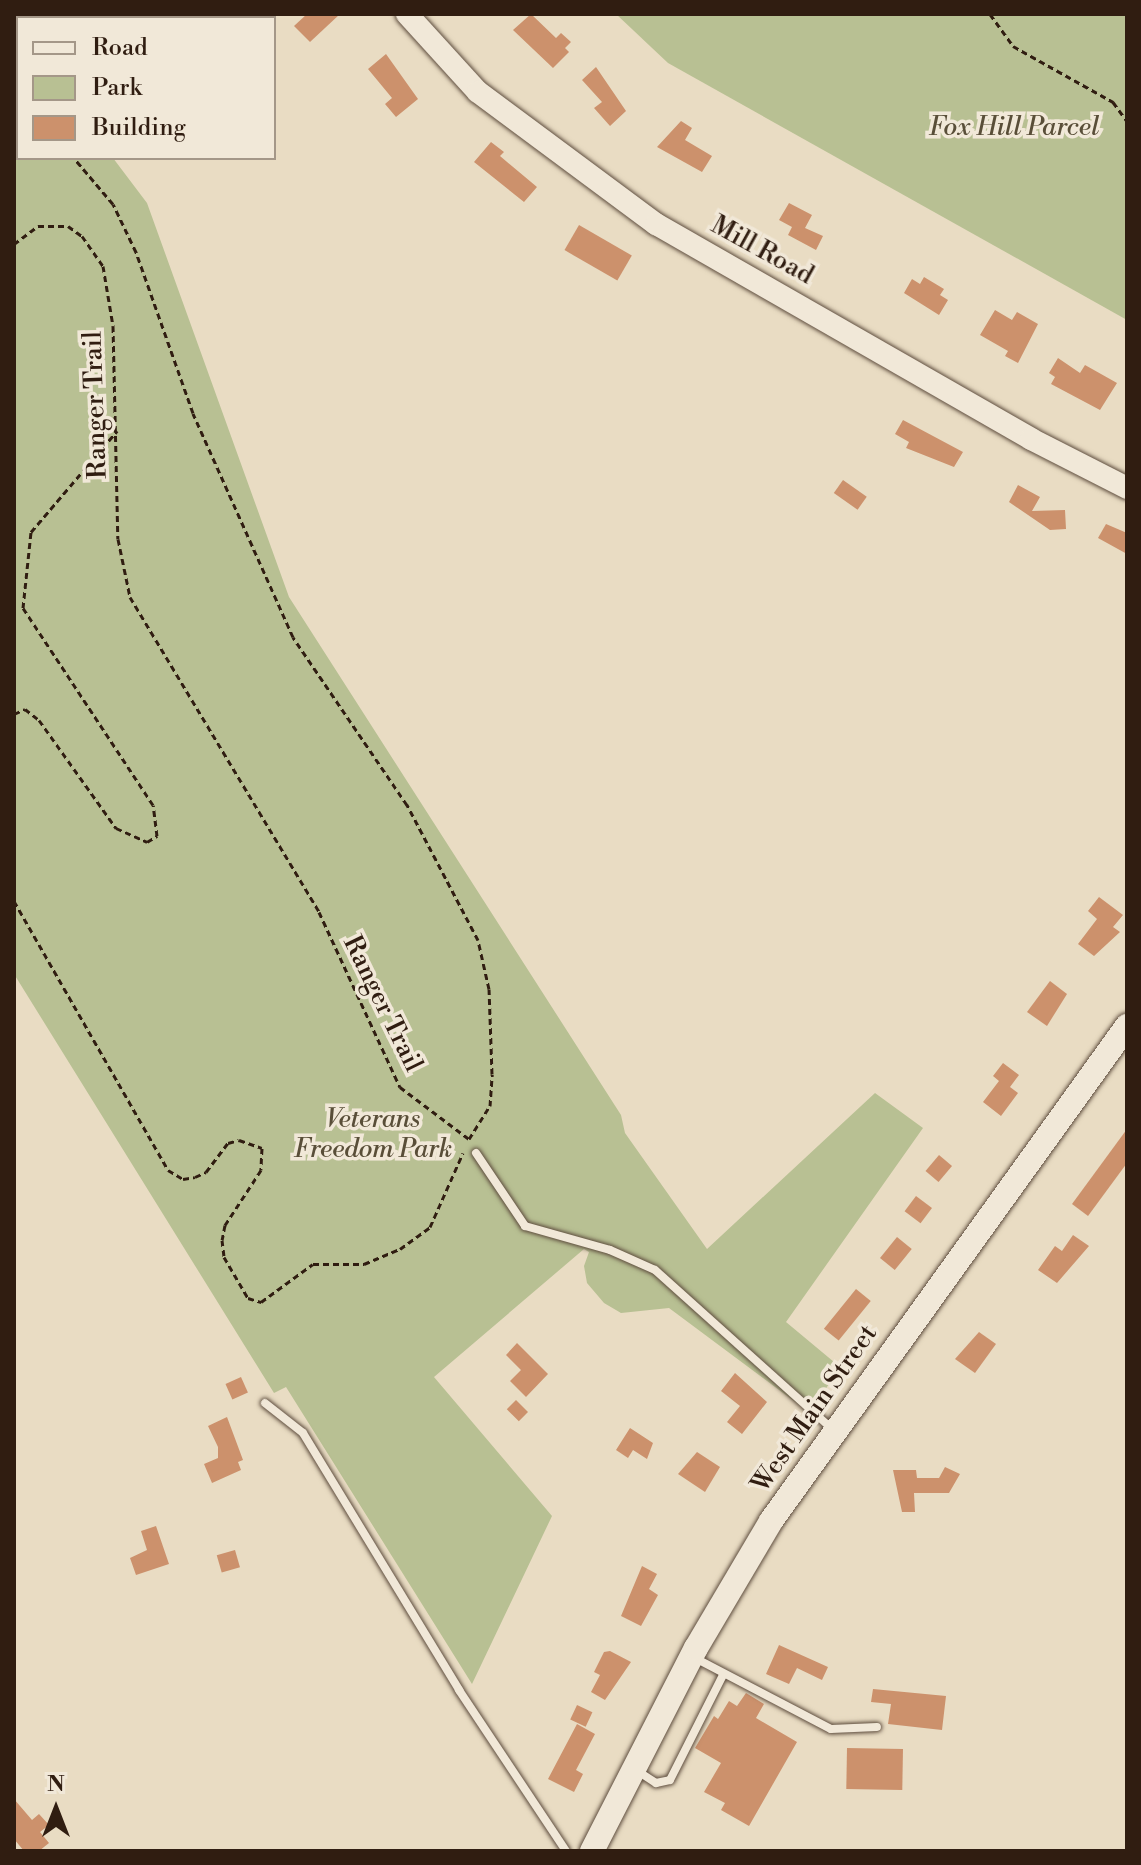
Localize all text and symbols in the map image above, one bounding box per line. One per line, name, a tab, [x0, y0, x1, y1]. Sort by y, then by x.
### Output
legend	[16, 16, 276, 160]
text: Road	[92, 33, 148, 63]
text: Park	[92, 73, 142, 103]
park label: Fox Hill Parcel	[929, 112, 1099, 144]
text: Building	[92, 113, 186, 143]
street label: Mill Road	[705, 210, 819, 292]
street label: Ranger Trail	[78, 331, 114, 479]
street label: Ranger Trail	[336, 931, 428, 1077]
park label: Veterans Freedom Park	[294, 1104, 452, 1166]
street label: West Main Street	[746, 1319, 884, 1499]
north arrow	[16, 1769, 96, 1849]
text: N	[47, 1771, 65, 1798]

